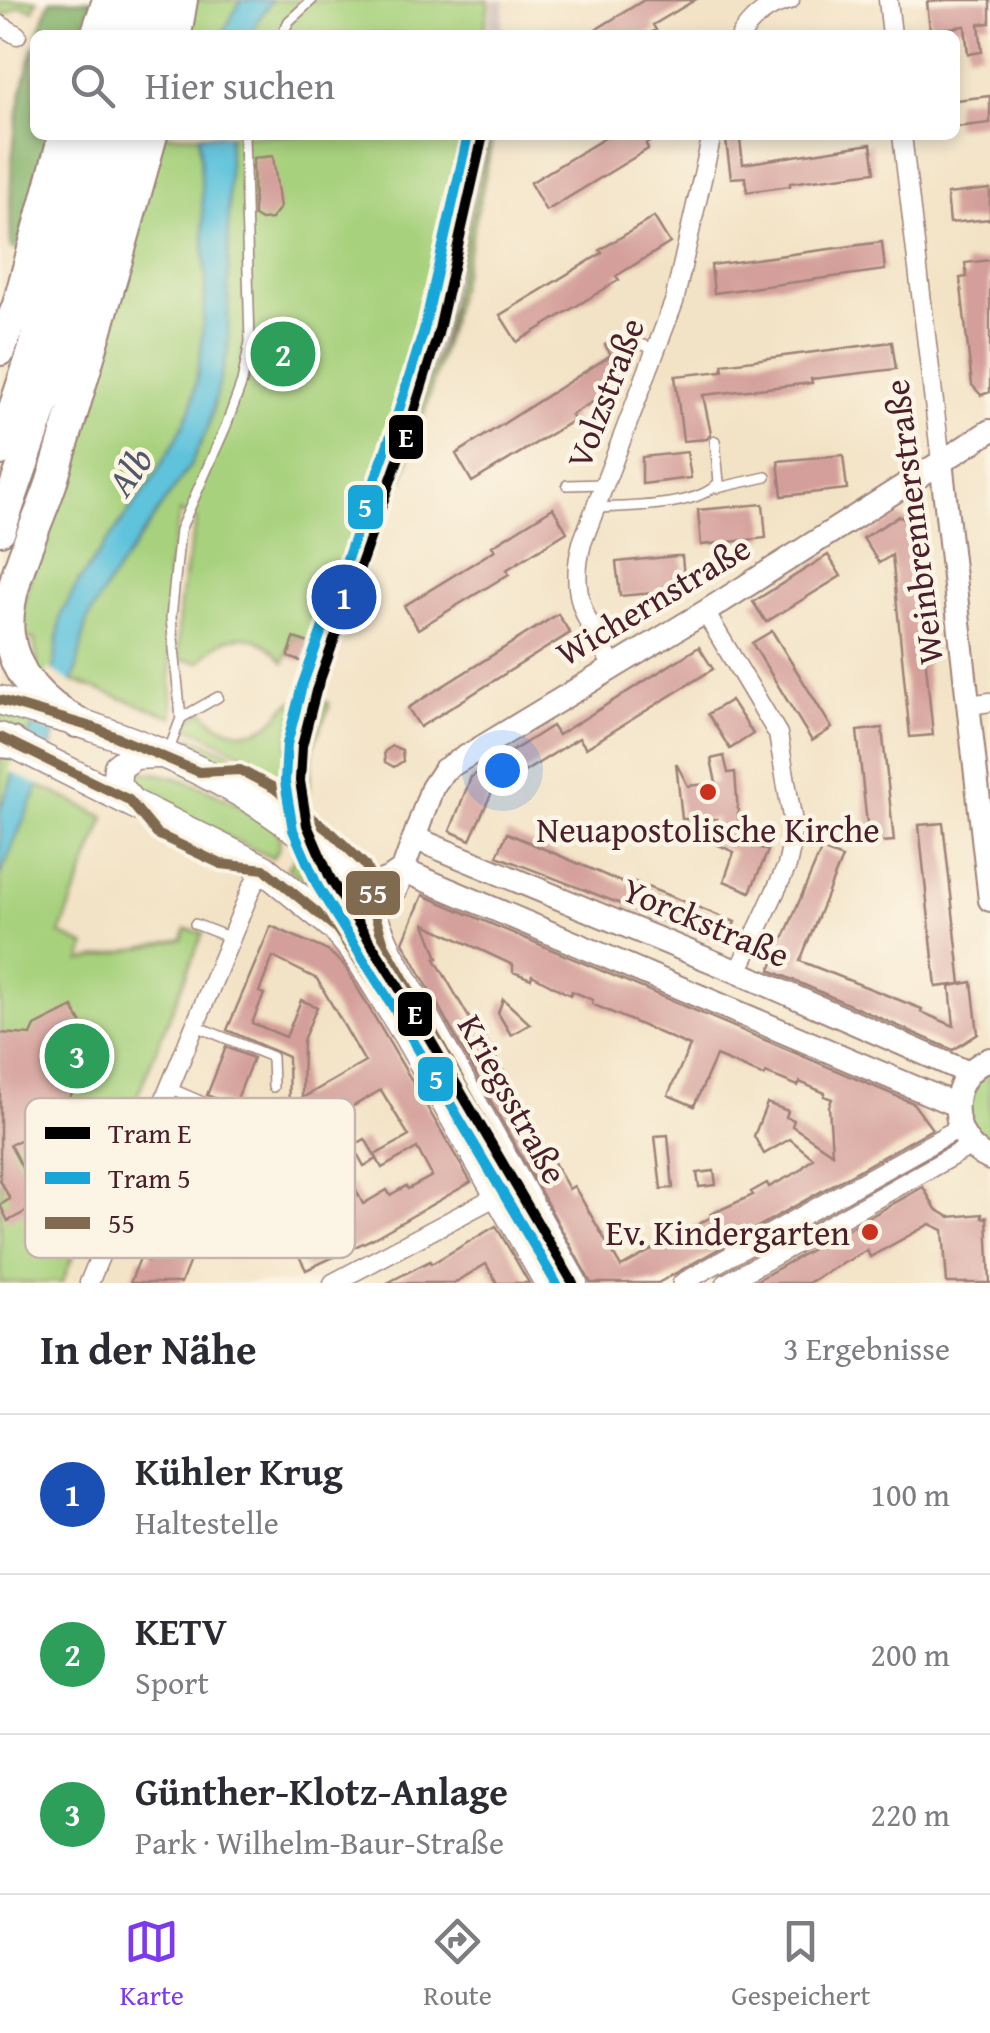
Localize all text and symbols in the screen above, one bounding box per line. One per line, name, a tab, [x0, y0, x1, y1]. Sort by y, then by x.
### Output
search box	[30, 30, 960, 140]
text: Hier suchen	[145, 57, 335, 113]
icon: search	[65, 58, 120, 113]
street label: Volzstraße	[553, 310, 657, 476]
pin: 2	[250, 316, 316, 392]
street label: Weinbrennerstraße	[870, 377, 956, 667]
line badge: E	[387, 413, 425, 461]
text: E	[399, 416, 414, 457]
water label: Alb	[91, 435, 166, 508]
line badge: 5	[346, 483, 385, 531]
text: 5	[358, 486, 372, 527]
street label: Wichernstraße	[546, 522, 760, 678]
pin: 1	[312, 560, 376, 634]
your location	[477, 745, 528, 796]
marker: Neuapostolische Kirche	[697, 781, 719, 803]
place label: Neuapostolische Kirche	[536, 804, 880, 855]
street label: Yorckstraße	[614, 864, 798, 980]
line badge: 55	[344, 869, 402, 917]
text: 55	[358, 872, 388, 913]
line badge: E	[396, 990, 434, 1038]
text: E	[408, 993, 423, 1034]
street label: Kriegsstraße	[445, 1005, 581, 1193]
pin: 3	[44, 1018, 110, 1094]
line badge: 5	[416, 1055, 455, 1103]
text: 5	[429, 1058, 443, 1099]
legend	[25, 1098, 355, 1258]
text: Tram E	[108, 1112, 191, 1153]
text: Tram 5	[108, 1157, 191, 1198]
text: 55	[108, 1202, 135, 1243]
place label: Ev. Kindergarten	[606, 1207, 850, 1258]
marker: Ev. Kindergarten	[859, 1221, 881, 1243]
text: In der Nähe	[40, 1318, 257, 1379]
text: 3 Ergebnisse	[783, 1325, 950, 1372]
text: Kühler Krug	[135, 1443, 343, 1499]
text: 1	[64, 1471, 81, 1518]
text: 100 m	[871, 1471, 950, 1518]
text: Haltestelle	[135, 1499, 279, 1546]
text: KETV	[135, 1603, 227, 1659]
text: 2	[64, 1631, 81, 1678]
text: 200 m	[871, 1631, 950, 1678]
text: Sport	[135, 1659, 209, 1706]
text: Günther-Klotz-Anlage	[135, 1763, 508, 1819]
text: 3	[64, 1791, 81, 1838]
text: 220 m	[871, 1791, 950, 1838]
text: Park · Wilhelm-Baur-Straße	[135, 1819, 504, 1866]
tab: Karte	[120, 1914, 184, 2015]
tab: Route	[423, 1914, 492, 2015]
tab: Gespeichert	[731, 1914, 870, 2015]

